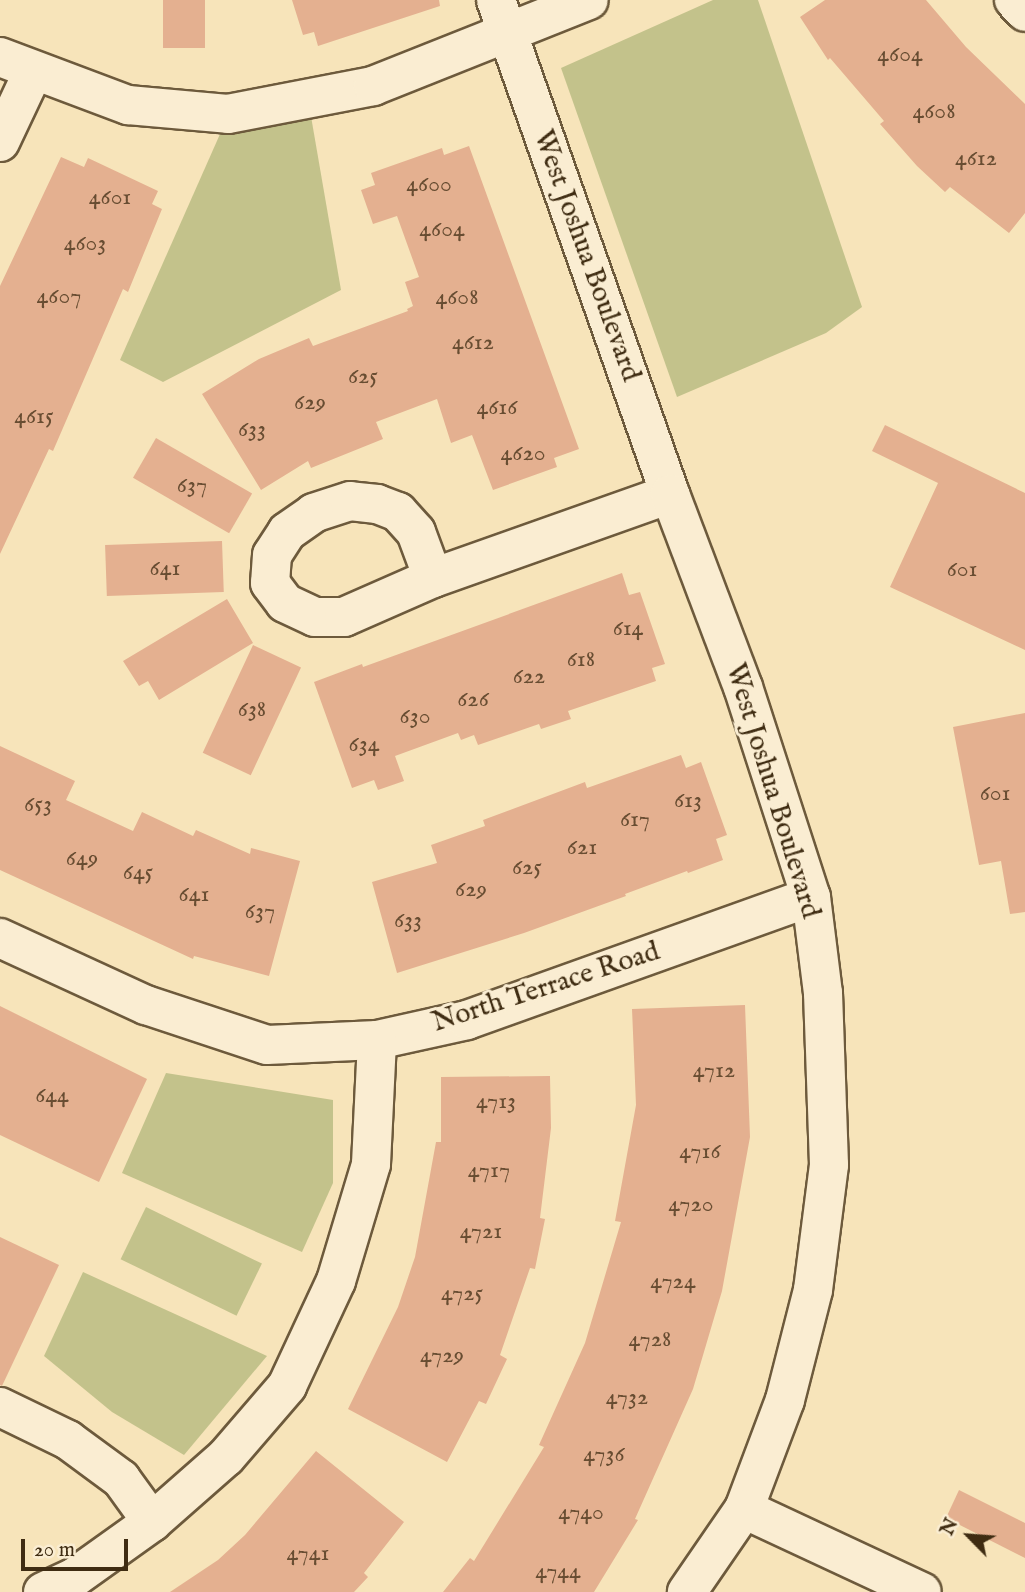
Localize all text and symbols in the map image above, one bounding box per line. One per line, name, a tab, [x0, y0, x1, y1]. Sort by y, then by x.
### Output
house number: 4604	[877, 41, 923, 69]
house number: 4608	[912, 98, 956, 126]
street label: West Joshua Boulevard	[525, 126, 647, 386]
house number: 4612	[955, 145, 997, 173]
house number: 4600	[406, 171, 452, 199]
house number: 4601	[89, 184, 131, 212]
house number: 4604	[419, 216, 465, 244]
house number: 4603	[64, 230, 106, 258]
house number: 4607	[37, 283, 81, 311]
house number: 4608	[435, 284, 479, 312]
house number: 4612	[452, 329, 494, 357]
house number: 625	[348, 363, 378, 391]
house number: 629	[294, 389, 326, 417]
house number: 4616	[477, 394, 517, 422]
house number: 4615	[14, 403, 54, 431]
house number: 633	[238, 416, 266, 444]
house number: 4620	[501, 440, 545, 468]
house number: 637	[177, 472, 207, 500]
house number: 641	[150, 555, 180, 583]
house number: 601	[947, 556, 977, 584]
house number: 614	[613, 615, 643, 643]
house number: 618	[567, 646, 595, 674]
street label: West Joshua Boulevard	[717, 659, 827, 923]
house number: 622	[513, 663, 545, 691]
house number: 626	[457, 686, 489, 714]
house number: 638	[238, 696, 266, 724]
house number: 630	[400, 703, 430, 731]
house number: 634	[349, 731, 379, 759]
house number: 601	[980, 780, 1010, 808]
house number: 613	[674, 787, 702, 815]
house number: 653	[24, 791, 52, 819]
house number: 617	[620, 806, 650, 834]
house number: 621	[567, 834, 597, 862]
house number: 649	[66, 845, 98, 873]
house number: 625	[512, 854, 542, 882]
house number: 645	[123, 859, 153, 887]
house number: 629	[455, 876, 487, 904]
house number: 641	[179, 881, 209, 909]
house number: 637	[245, 898, 275, 926]
house number: 633	[394, 907, 422, 935]
street label: North Terrace Road	[428, 935, 664, 1041]
house number: 4712	[693, 1057, 735, 1085]
house number: 644	[35, 1082, 69, 1110]
house number: 4713	[476, 1088, 516, 1116]
house number: 4716	[679, 1138, 721, 1166]
house number: 4717	[468, 1157, 510, 1185]
house number: 4720	[668, 1191, 714, 1219]
house number: 4721	[460, 1218, 502, 1246]
house number: 4724	[650, 1268, 696, 1296]
house number: 4725	[441, 1280, 483, 1308]
house number: 4728	[629, 1326, 671, 1354]
house number: 4729	[420, 1342, 464, 1370]
house number: 4732	[606, 1384, 648, 1412]
house number: 4736	[583, 1441, 625, 1469]
house number: 4740	[558, 1499, 604, 1527]
north arrow	[934, 1501, 1004, 1571]
text: N	[936, 1515, 964, 1540]
scale bar	[24, 1526, 131, 1570]
text: 20 m	[34, 1537, 75, 1564]
house number: 4741	[287, 1540, 329, 1568]
house number: 4744	[535, 1558, 581, 1586]

